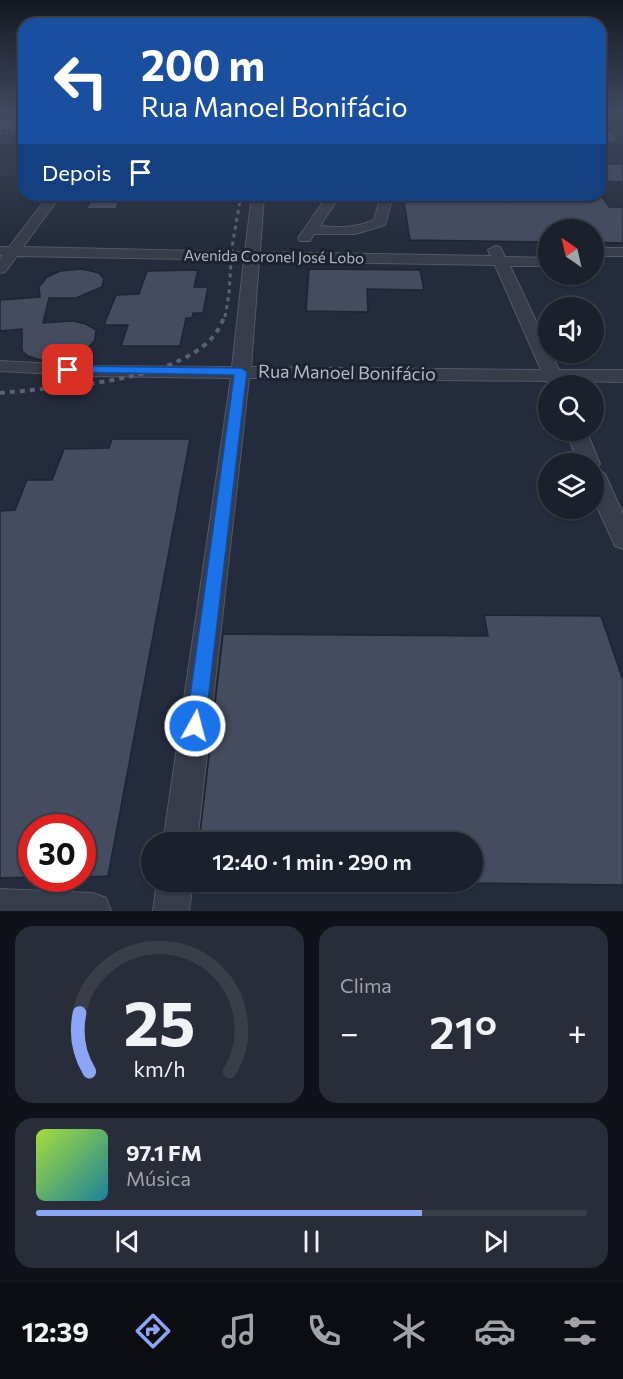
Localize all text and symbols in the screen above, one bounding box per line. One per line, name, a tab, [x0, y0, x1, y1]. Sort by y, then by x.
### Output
text: 200 m	[141, 38, 265, 90]
icon: left	[42, 42, 120, 120]
text: Rua Manoel Bonifácio	[141, 90, 408, 123]
icon: arrive	[124, 156, 157, 189]
text: Depois	[42, 159, 112, 186]
north arrow	[538, 219, 604, 285]
map controls	[538, 219, 604, 519]
street label: Avenida Coronel José Lobo	[184, 245, 364, 267]
button: sound	[538, 297, 604, 363]
pin	[42, 344, 93, 395]
icon: arrive	[51, 353, 84, 386]
street label: Rua Manoel Bonifácio	[258, 359, 436, 385]
button: search	[538, 375, 604, 441]
button: layers	[538, 453, 604, 519]
position arrow	[163, 694, 227, 758]
speed limit sign: 30	[18, 814, 96, 892]
text: 12:40 · 1 min · 290 m	[212, 848, 412, 875]
text: Clima	[340, 973, 392, 997]
text: 25	[124, 983, 195, 1059]
text: 21°	[429, 1003, 497, 1058]
text: −	[340, 1011, 359, 1052]
text: +	[568, 1011, 587, 1052]
text: km/h	[133, 1055, 186, 1081]
text: 97.1 FM	[126, 1139, 202, 1166]
text: Música	[126, 1166, 191, 1190]
icon: previous	[111, 1225, 144, 1258]
icon: pause	[295, 1225, 328, 1258]
icon: next	[479, 1225, 512, 1258]
icon: directions	[132, 1310, 174, 1352]
icon: music	[218, 1310, 260, 1352]
icon: phone	[303, 1310, 345, 1352]
icon: climate	[388, 1310, 430, 1352]
icon: car	[474, 1310, 516, 1352]
icon: filters	[559, 1310, 601, 1352]
text: 12:39	[22, 1315, 89, 1348]

